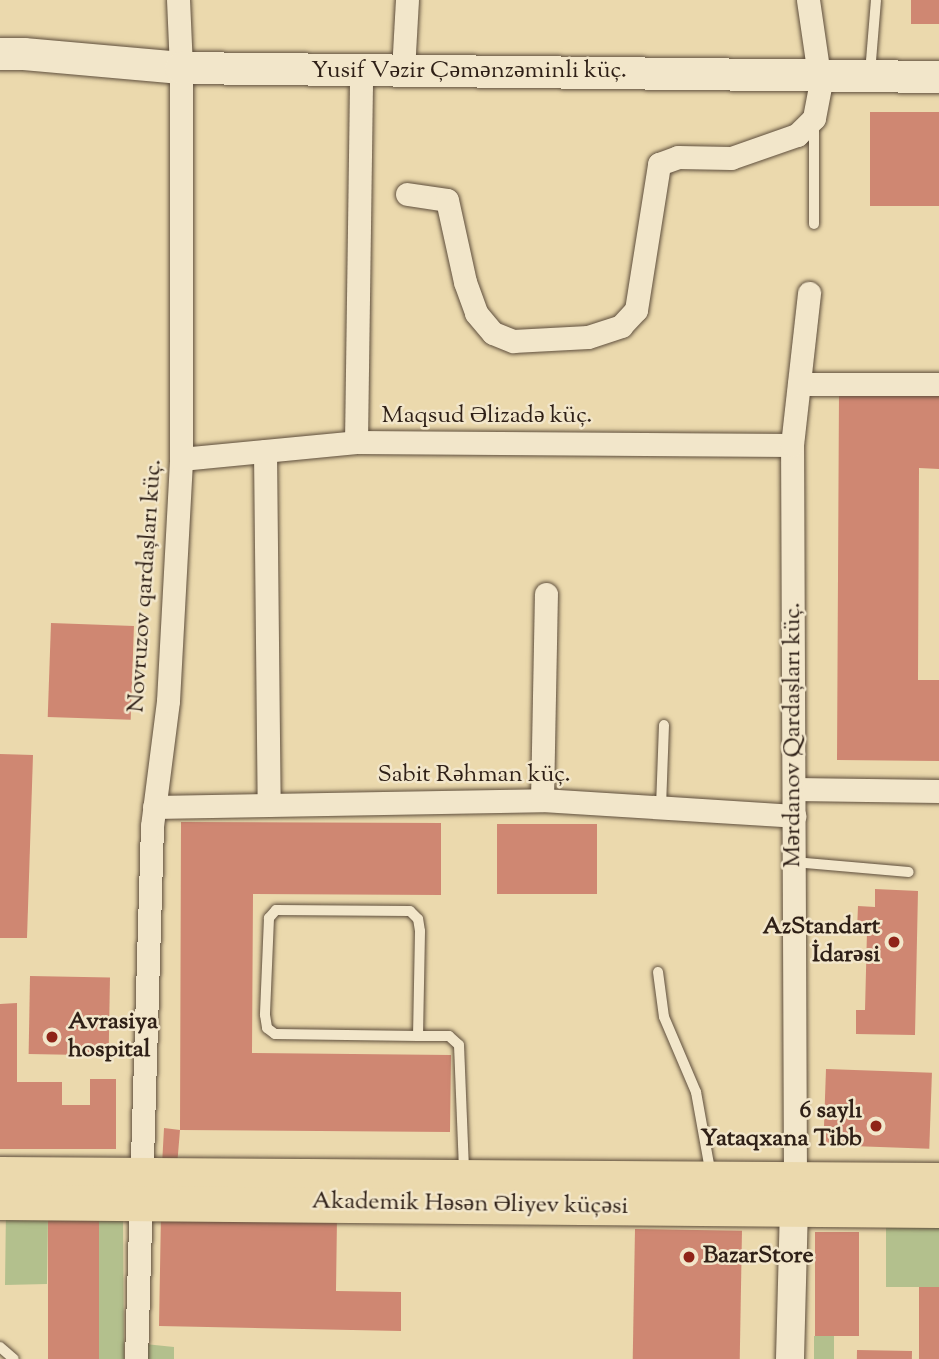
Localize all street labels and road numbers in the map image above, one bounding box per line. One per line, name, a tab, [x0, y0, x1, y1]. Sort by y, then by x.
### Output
street label: Yusif Vəzir Çəmənzəminli küç.	[311, 58, 627, 86]
street label: Maqsud Əlizadə küç.	[382, 403, 592, 431]
street label: Novruzov qardaşları küç.	[123, 458, 169, 714]
street label: Mərdanov Qardaşları küç.	[780, 602, 808, 868]
street label: Sabit Rəhman küç.	[377, 762, 571, 790]
street label: Akademik Həsən Əliyev küçəsi	[311, 1188, 629, 1222]

